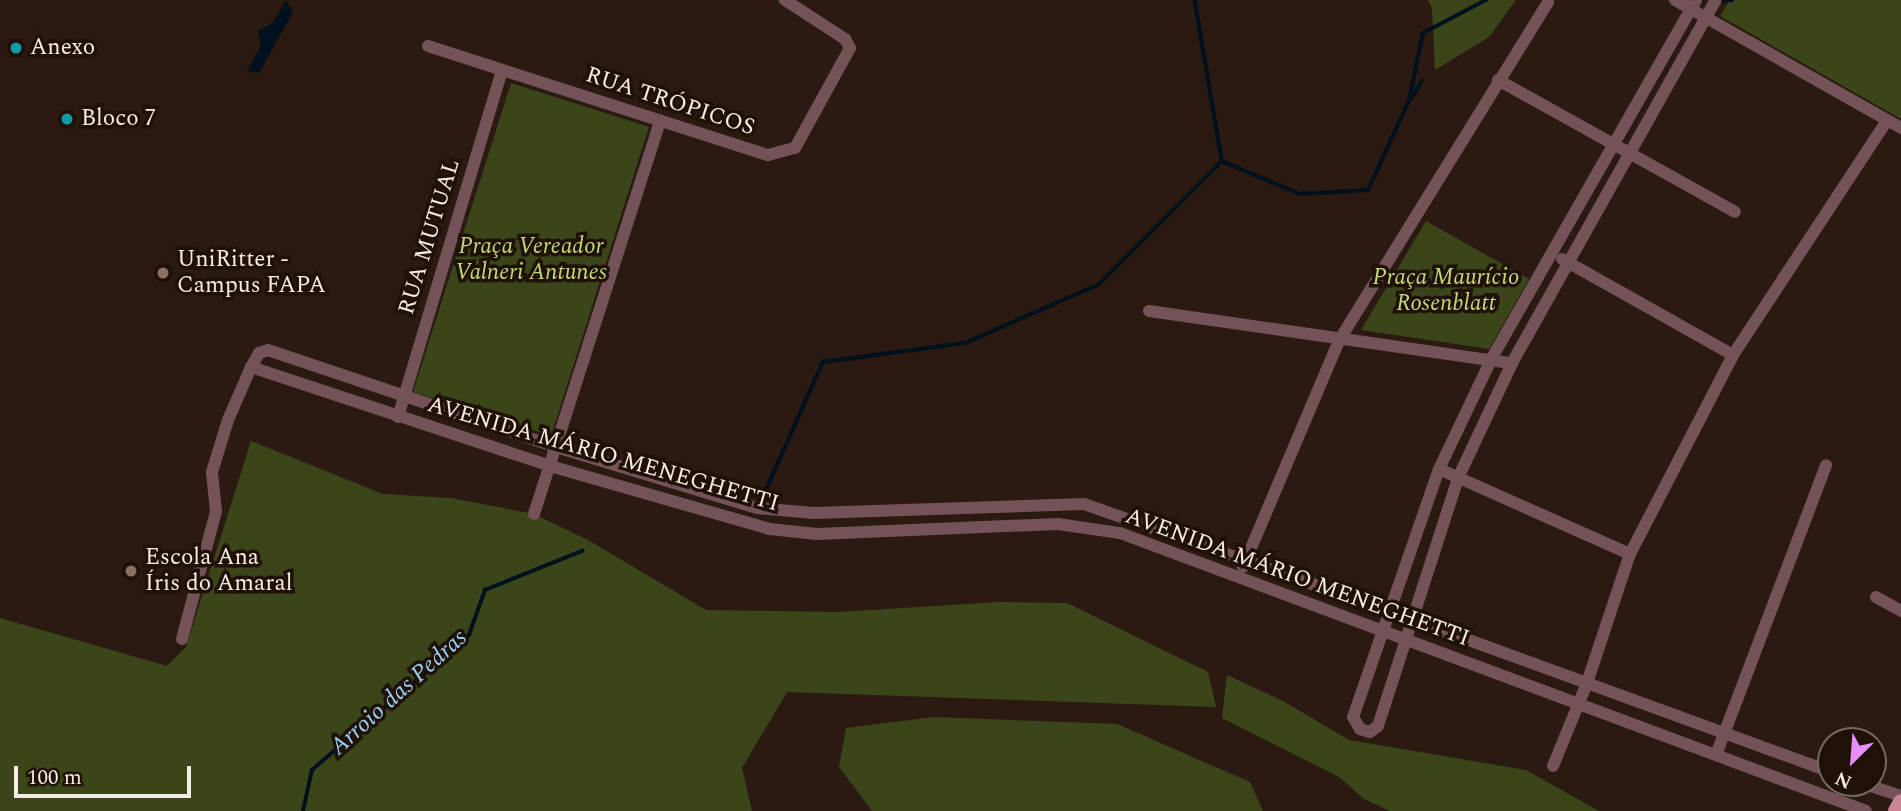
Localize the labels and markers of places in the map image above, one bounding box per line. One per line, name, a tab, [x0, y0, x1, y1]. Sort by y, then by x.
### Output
place label: Anexo	[30, 34, 95, 62]
marker: Anexo	[8, 40, 24, 56]
place label: Bloco 7	[81, 105, 156, 133]
marker: Bloco 7	[59, 111, 75, 127]
place label: UniRitter - Campus FAPA	[177, 246, 326, 300]
marker: UniRitter - Campus FAPA	[155, 265, 171, 281]
place label: Escola Ana Íris do Amaral	[145, 544, 292, 598]
marker: Escola Ana Íris do Amaral	[123, 563, 139, 579]

